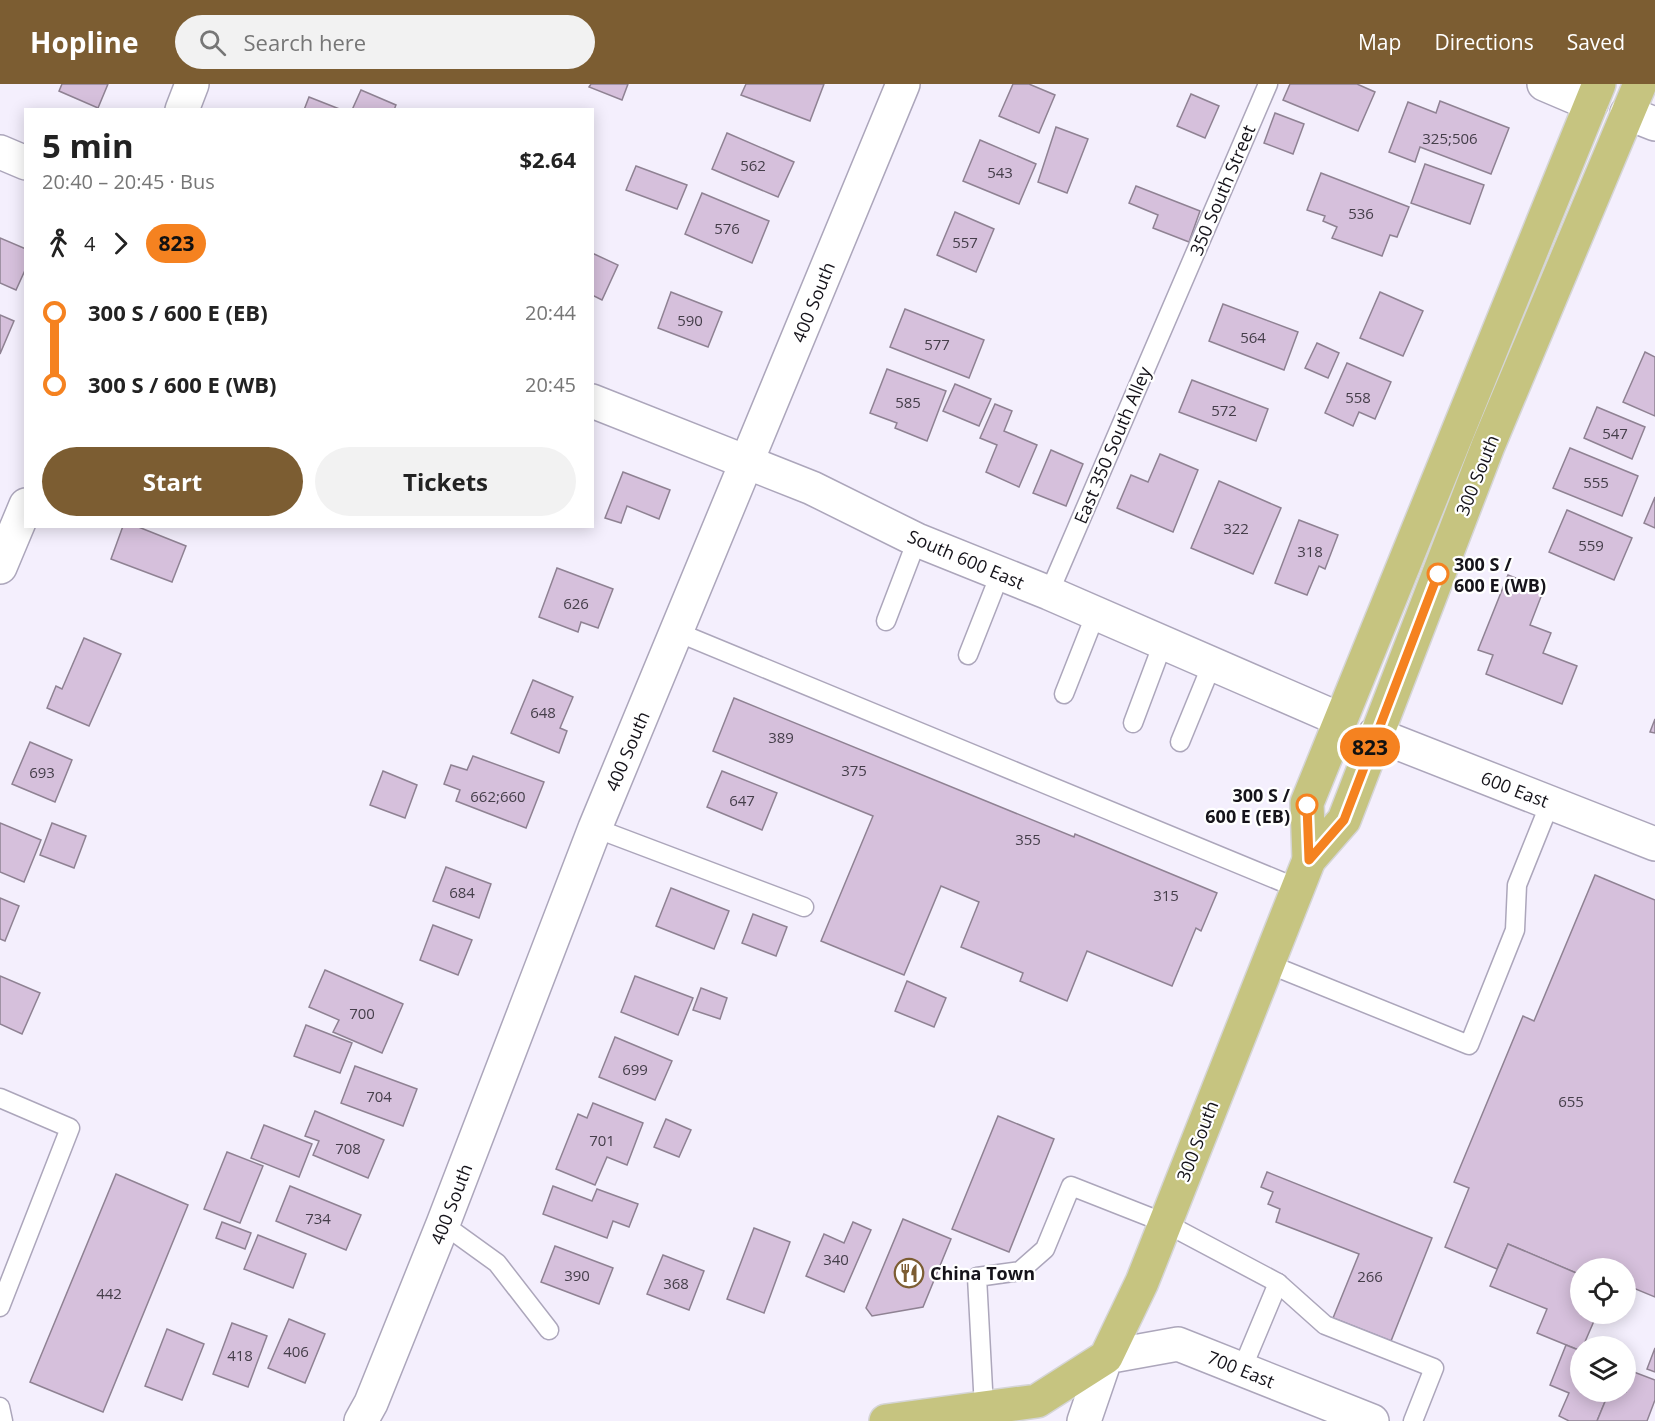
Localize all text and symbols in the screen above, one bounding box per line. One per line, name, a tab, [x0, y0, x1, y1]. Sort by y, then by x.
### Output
search box	[175, 15, 595, 69]
text: Hopline	[30, 23, 139, 61]
icon: search	[196, 26, 229, 59]
text: Search here	[244, 27, 366, 57]
text: Map	[1358, 28, 1401, 56]
text: Directions	[1434, 28, 1534, 56]
text: Saved	[1567, 28, 1625, 56]
street label: 350 South Street	[1184, 121, 1260, 259]
text: 5 min	[42, 123, 134, 168]
house number: 325;506	[1422, 128, 1478, 148]
text: $2.64	[519, 144, 576, 174]
house number: 562	[740, 155, 766, 175]
house number: 543	[987, 162, 1013, 182]
text: 20:40 – 20:45 · Bus	[42, 168, 215, 195]
house number: 536	[1348, 203, 1374, 223]
house number: 576	[714, 218, 740, 238]
icon: walk	[42, 227, 75, 260]
icon: forward	[104, 227, 137, 260]
text: 823	[158, 229, 194, 257]
text: 4	[84, 230, 95, 257]
house number: 557	[952, 232, 978, 252]
street label: 400 South	[786, 258, 840, 346]
text: 300 S / 600 E (EB)	[88, 297, 268, 327]
text: 20:44	[525, 299, 576, 326]
house number: 590	[677, 310, 703, 330]
house number: 564	[1240, 327, 1266, 347]
house number: 577	[924, 334, 950, 354]
street label: East 350 South Alley	[1068, 362, 1156, 527]
text: 300 S / 600 E (WB)	[88, 369, 277, 399]
text: 20:45	[525, 371, 576, 398]
house number: 558	[1345, 387, 1371, 407]
house number: 585	[895, 392, 921, 412]
house number: 572	[1211, 400, 1237, 420]
house number: 547	[1602, 423, 1628, 443]
street label: 300 South	[1450, 431, 1504, 519]
button: Start	[42, 447, 303, 516]
button: Tickets	[315, 447, 576, 516]
house number: 555	[1583, 472, 1609, 492]
house number: 322	[1223, 518, 1249, 538]
street label: South 600 East	[904, 524, 1028, 594]
house number: 559	[1578, 535, 1604, 555]
house number: 318	[1297, 541, 1323, 561]
place label: 300 S / 600 E (WB)	[1454, 552, 1546, 597]
marker: 300 S / 600 E (WB)	[1427, 563, 1449, 585]
house number: 626	[563, 593, 589, 613]
house number: 648	[530, 702, 556, 722]
street label: 400 South	[599, 707, 655, 795]
house number: 389	[768, 727, 794, 747]
line badge: 823	[1336, 728, 1404, 766]
text: 823	[1352, 733, 1388, 761]
house number: 375	[841, 760, 867, 780]
house number: 693	[29, 762, 55, 782]
street label: 600 East	[1478, 765, 1552, 813]
place label: 300 S / 600 E (EB)	[1205, 783, 1291, 828]
house number: 662;660	[470, 786, 526, 806]
house number: 647	[729, 790, 755, 810]
marker: 300 S / 600 E (EB)	[1296, 794, 1318, 816]
house number: 355	[1015, 829, 1041, 849]
house number: 684	[449, 882, 475, 902]
house number: 315	[1153, 885, 1179, 905]
house number: 700	[349, 1003, 375, 1023]
house number: 699	[622, 1059, 648, 1079]
house number: 704	[366, 1086, 392, 1106]
house number: 655	[1558, 1091, 1584, 1111]
street label: 300 South	[1171, 1097, 1223, 1185]
house number: 701	[589, 1130, 615, 1150]
house number: 708	[335, 1138, 361, 1158]
street label: 400 South	[425, 1160, 477, 1248]
house number: 734	[305, 1208, 331, 1228]
house number: 340	[823, 1249, 849, 1269]
restaurant icon: China Town	[893, 1257, 925, 1289]
map controls	[1570, 1258, 1636, 1402]
button: locate	[1570, 1258, 1636, 1324]
place label: China Town	[930, 1261, 1035, 1285]
house number: 390	[564, 1265, 590, 1285]
house number: 266	[1357, 1266, 1383, 1286]
house number: 368	[663, 1273, 689, 1293]
house number: 442	[96, 1283, 122, 1303]
button: layers	[1570, 1336, 1636, 1402]
house number: 406	[283, 1341, 309, 1361]
house number: 418	[227, 1345, 253, 1365]
street label: 700 East	[1204, 1345, 1278, 1393]

